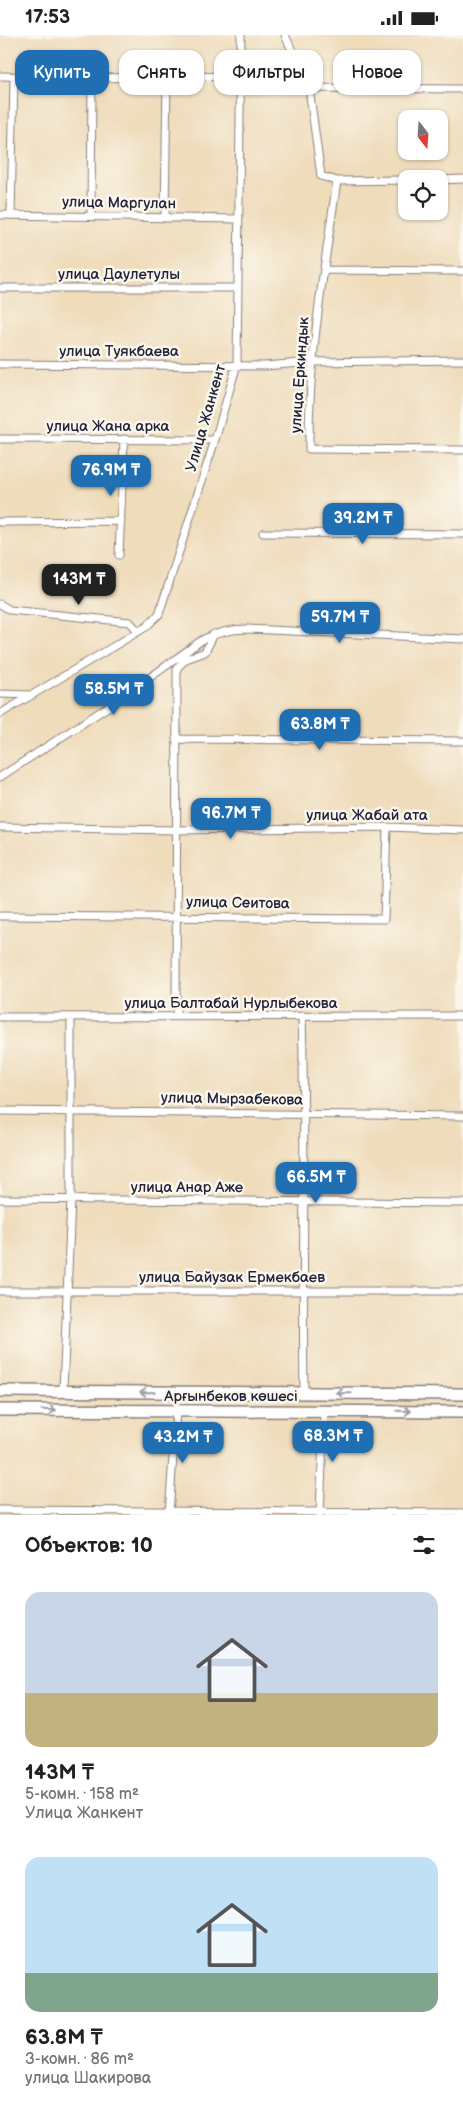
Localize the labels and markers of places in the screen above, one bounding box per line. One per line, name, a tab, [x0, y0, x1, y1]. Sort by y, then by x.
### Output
pin: 76.9M ₸	[65, 455, 157, 497]
pin: 39.2M ₸	[317, 503, 409, 545]
pin: 143M ₸	[38, 563, 120, 606]
pin: 59.7M ₸	[294, 601, 386, 644]
pin: 58.5M ₸	[68, 673, 160, 716]
pin: 63.8M ₸	[274, 709, 366, 751]
pin: 96.7M ₸	[185, 797, 277, 840]
pin: 66.5M ₸	[270, 1161, 362, 1204]
pin: 43.2M ₸	[137, 1421, 229, 1464]
pin: 68.3M ₸	[287, 1421, 379, 1463]

